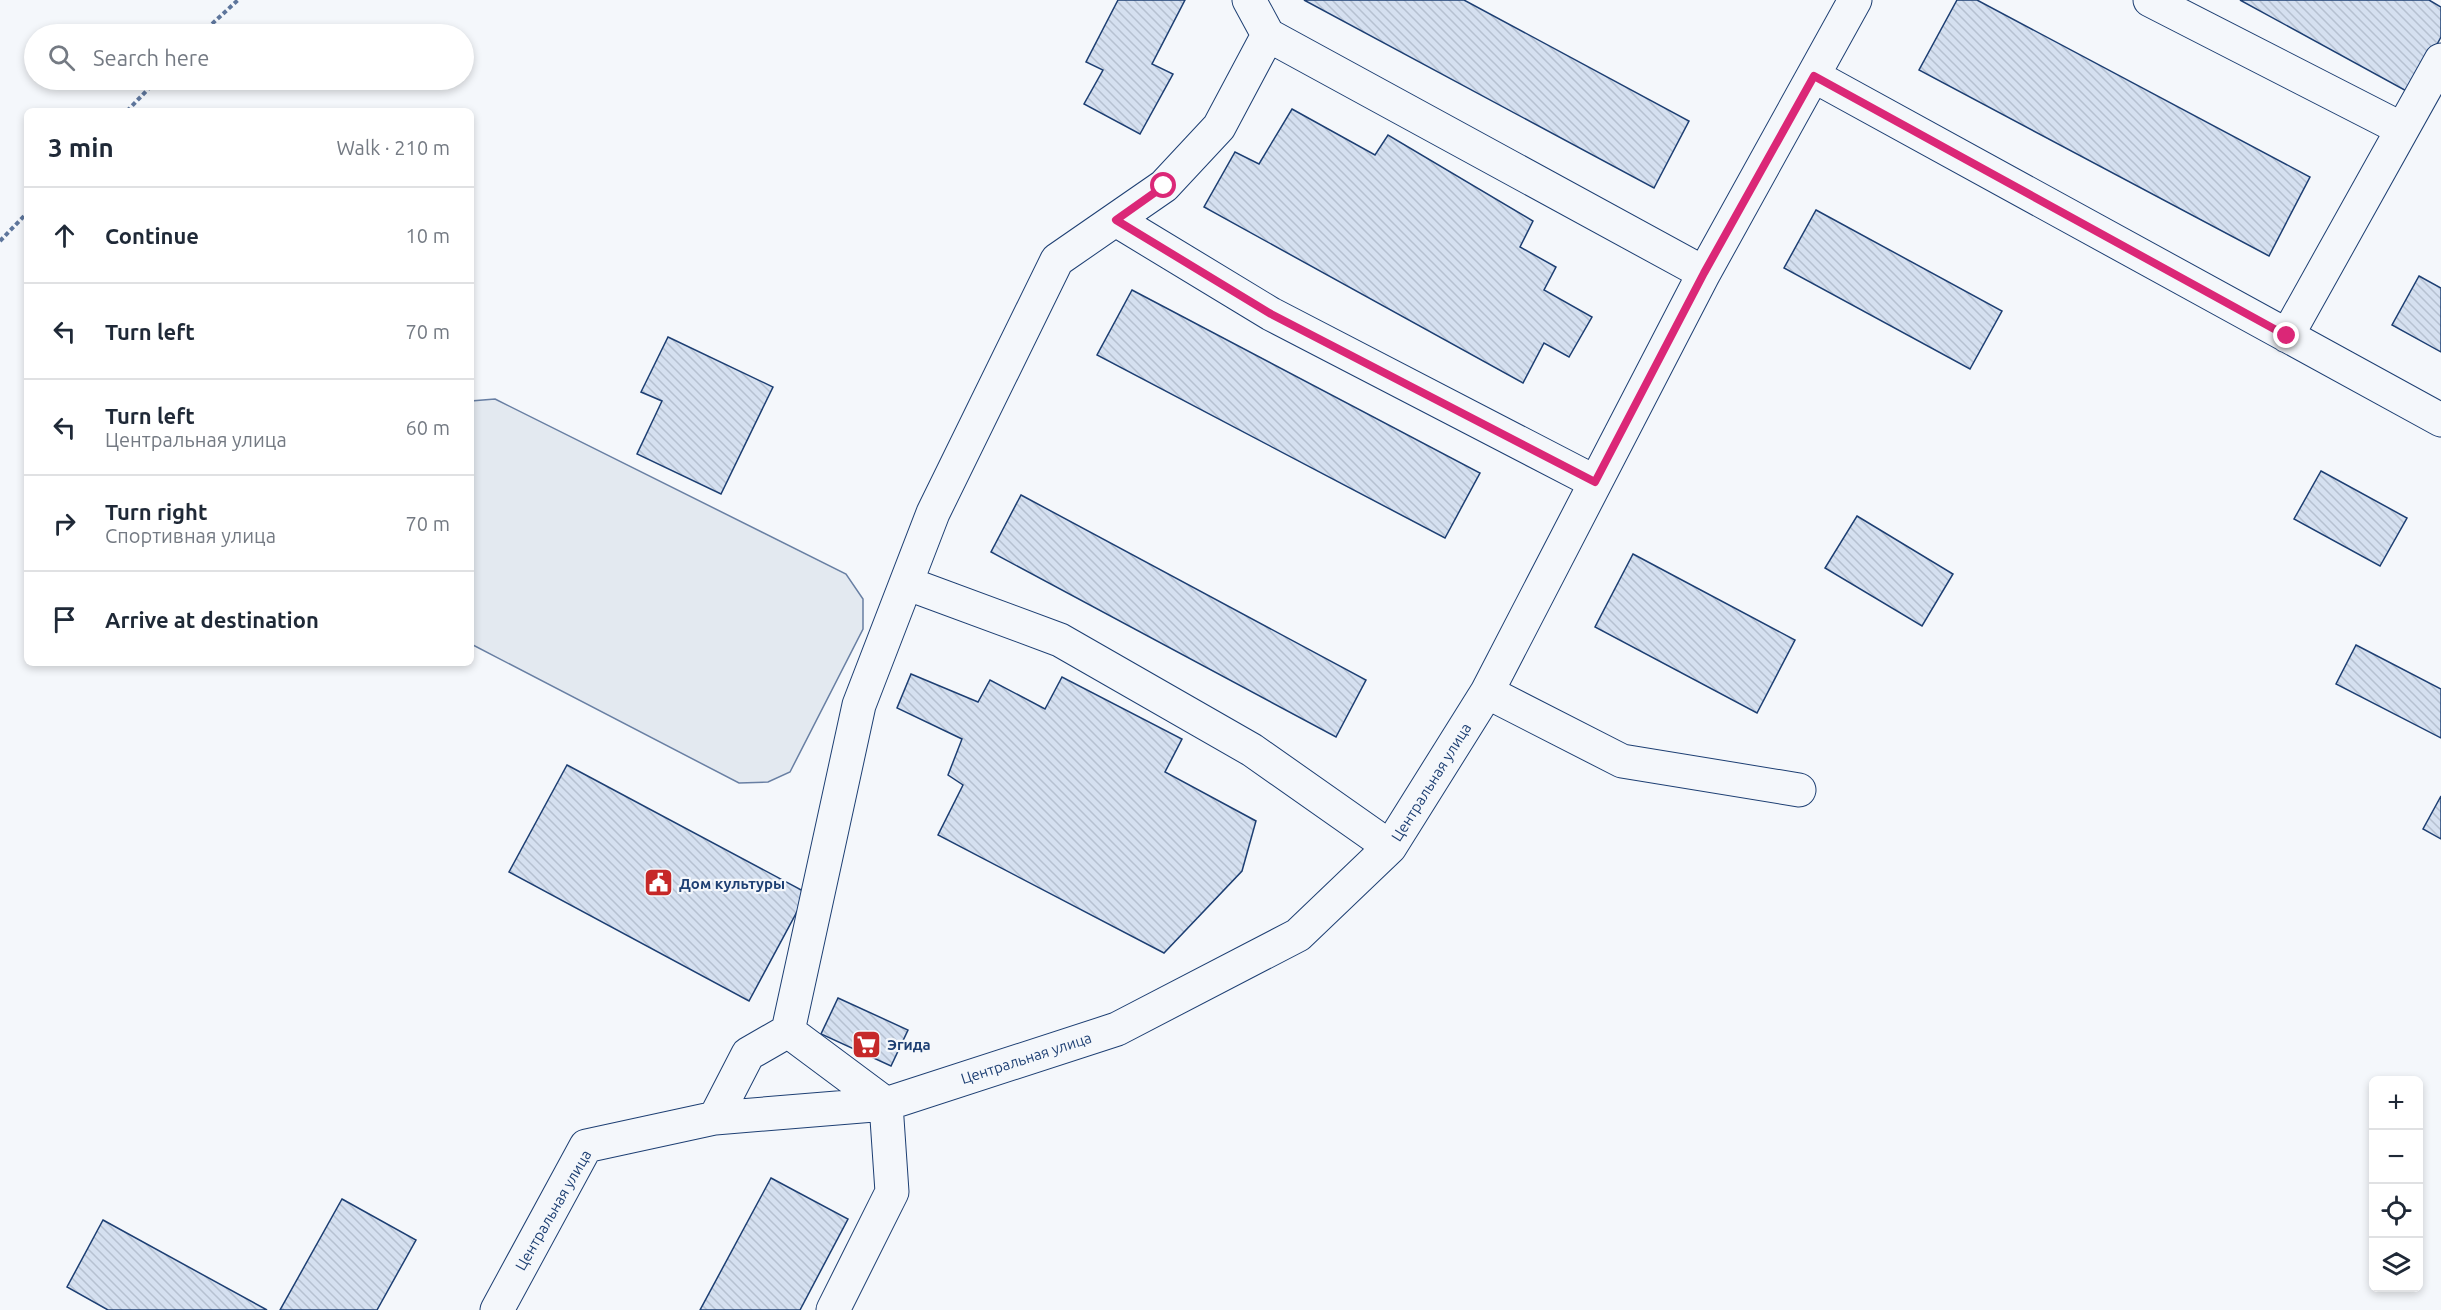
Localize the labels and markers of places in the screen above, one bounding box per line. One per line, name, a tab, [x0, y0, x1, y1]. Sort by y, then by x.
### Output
public building icon: Дом культуры	[642, 867, 674, 899]
place label: Дом культуры	[679, 875, 785, 892]
supermarket icon: Эгида	[850, 1028, 882, 1060]
place label: Эгида	[887, 1036, 931, 1053]

